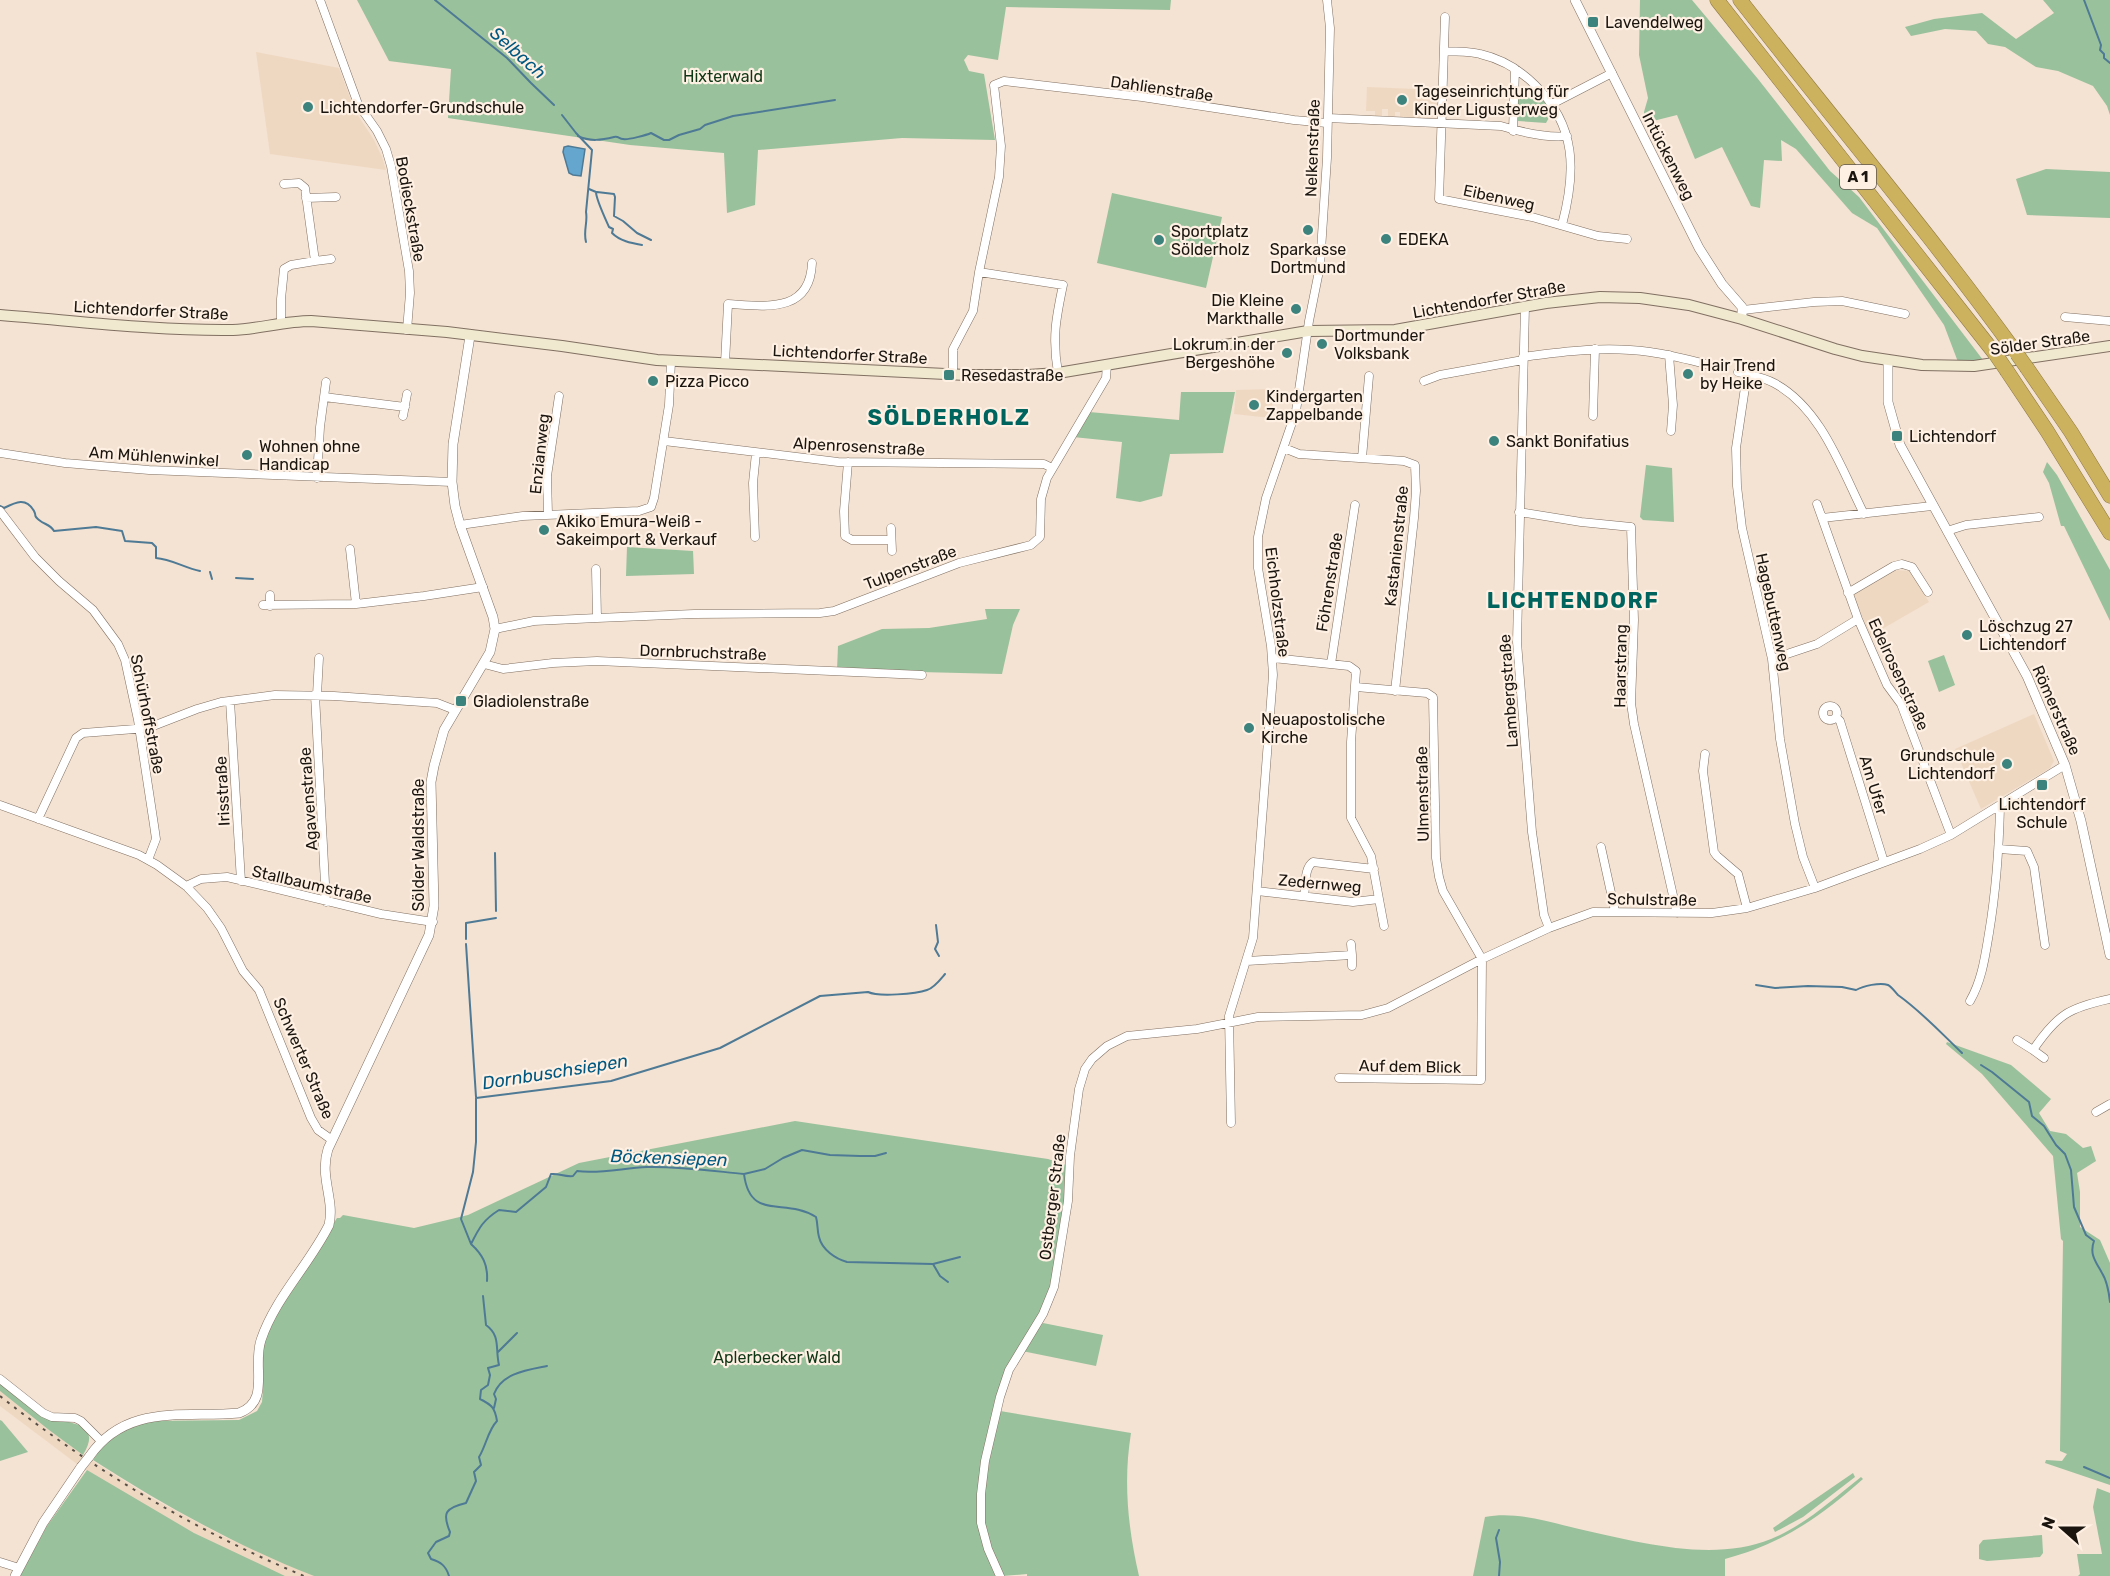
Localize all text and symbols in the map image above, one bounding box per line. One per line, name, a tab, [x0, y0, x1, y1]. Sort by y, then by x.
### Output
place label: Lavendelweg	[1605, 13, 1703, 32]
marker: Lavendelweg	[1586, 15, 1600, 29]
water label: Selbach	[485, 22, 551, 84]
park label: Hixterwald	[683, 67, 763, 86]
street label: Dahlienstraße	[1109, 72, 1215, 105]
place label: Tageseinrichtung für Kinder Ligusterweg	[1414, 82, 1569, 119]
marker: Tageseinrichtung für Kinder Ligusterweg	[1395, 93, 1409, 107]
place label: Lichtendorfer-Grundschule	[320, 98, 524, 117]
street label: Nelkenstraße	[1301, 99, 1324, 197]
marker: Lichtendorfer-Grundschule	[301, 100, 315, 114]
street label: Intückenweg	[1638, 109, 1699, 203]
street label: Bodieckstraße	[392, 155, 429, 263]
road number: A 1	[1840, 165, 1876, 189]
street label: Eibenweg	[1461, 181, 1536, 214]
place label: Sportplatz Sölderholz	[1171, 222, 1250, 259]
marker: Sparkasse Dortmund	[1301, 223, 1315, 237]
place label: EDEKA	[1398, 230, 1449, 249]
marker: EDEKA	[1379, 232, 1393, 246]
marker: Sportplatz Sölderholz	[1152, 233, 1166, 247]
place label: Sparkasse Dortmund	[1270, 240, 1346, 277]
street label: Lichtendorfer Straße	[1411, 277, 1567, 322]
place label: Die Kleine Markthalle	[1207, 291, 1284, 328]
street label: Lichtendorfer Straße	[73, 297, 229, 324]
marker: Die Kleine Markthalle	[1289, 302, 1303, 316]
place label: Dortmunder Volksbank	[1334, 326, 1425, 363]
street label: Sölder Straße	[1989, 326, 2091, 359]
place label: Lokrum in der Bergeshöhe	[1173, 335, 1275, 372]
marker: Dortmunder Volksbank	[1315, 337, 1329, 351]
street label: Lichtendorfer Straße	[772, 341, 928, 368]
marker: Lokrum in der Bergeshöhe	[1280, 346, 1294, 360]
place label: Hair Trend by Heike	[1700, 356, 1775, 393]
place label: Resedastraße	[961, 366, 1063, 385]
marker: Hair Trend by Heike	[1681, 367, 1695, 381]
marker: Resedastraße	[942, 368, 956, 382]
place label: Pizza Picco	[665, 372, 749, 391]
marker: Pizza Picco	[646, 374, 660, 388]
place label: Kindergarten Zappelbande	[1266, 387, 1363, 424]
marker: Kindergarten Zappelbande	[1247, 398, 1261, 412]
district label: SÖLDERHOLZ	[868, 404, 1030, 431]
street label: Enzianweg	[526, 413, 553, 495]
place label: Lichtendorf	[1909, 427, 1997, 446]
marker: Lichtendorf	[1890, 429, 1904, 443]
place label: Sankt Bonifatius	[1506, 432, 1629, 451]
street label: Alpenrosenstraße	[792, 434, 926, 459]
marker: Sankt Bonifatius	[1487, 434, 1501, 448]
place label: Wohnen ohne Handicap	[259, 437, 360, 474]
street label: Am Mühlenwinkel	[88, 442, 220, 471]
marker: Wohnen ohne Handicap	[240, 448, 254, 462]
street label: Kastanienstraße	[1381, 485, 1412, 607]
place label: Akiko Emura-Weiß - Sakeimport & Verkauf	[556, 512, 718, 549]
marker: Akiko Emura-Weiß - Sakeimport & Verkauf	[537, 523, 551, 537]
street label: Föhrenstraße	[1312, 531, 1347, 633]
street label: Tulpenstraße	[861, 541, 959, 594]
street label: Eichholzstraße	[1261, 546, 1294, 658]
street label: Hagebuttenweg	[1752, 551, 1795, 673]
district label: LICHTENDORF	[1487, 587, 1659, 614]
street label: Edelrosenstraße	[1864, 615, 1933, 733]
place label: Löschzug 27 Lichtendorf	[1979, 617, 2073, 654]
street label: Haarstrang	[1610, 624, 1631, 708]
marker: Löschzug 27 Lichtendorf	[1960, 628, 1974, 642]
street label: Lambergstraße	[1495, 634, 1522, 748]
street label: Dornbruchstraße	[639, 641, 767, 664]
street label: Schürhoffstraße	[127, 653, 168, 776]
street label: Römerstraße	[2028, 662, 2085, 758]
place label: Gladiolenstraße	[473, 692, 589, 711]
marker: Gladiolenstraße	[454, 694, 468, 708]
place label: Neuapostolische Kirche	[1261, 710, 1385, 747]
marker: Neuapostolische Kirche	[1242, 721, 1256, 735]
street label: Ulmenstraße	[1412, 746, 1433, 842]
place label: Grundschule Lichtendorf	[1900, 746, 1996, 783]
street label: Agavenstraße	[295, 747, 322, 851]
street label: Am Ufer	[1855, 753, 1892, 817]
street label: Irisstraße	[211, 755, 234, 826]
marker: Grundschule Lichtendorf	[2000, 757, 2014, 771]
street label: Sölder Waldstraße	[409, 778, 428, 912]
marker: Lichtendorf Schule	[2035, 778, 2049, 792]
place label: Lichtendorf Schule	[1998, 795, 2086, 832]
street label: Stallbaumstraße	[250, 861, 374, 908]
street label: Zedernweg	[1277, 870, 1362, 897]
street label: Schulstraße	[1607, 889, 1697, 910]
street label: Schwerter Straße	[269, 995, 338, 1122]
water label: Dornbuschsiepen	[481, 1050, 629, 1094]
street label: Auf dem Blick	[1359, 1056, 1462, 1077]
street label: Ostberger Straße	[1035, 1133, 1070, 1261]
water label: Böckensiepen	[610, 1145, 728, 1171]
park label: Aplerbecker Wald	[713, 1348, 841, 1367]
north arrow	[2032, 1498, 2092, 1558]
text: N	[2038, 1514, 2059, 1532]

